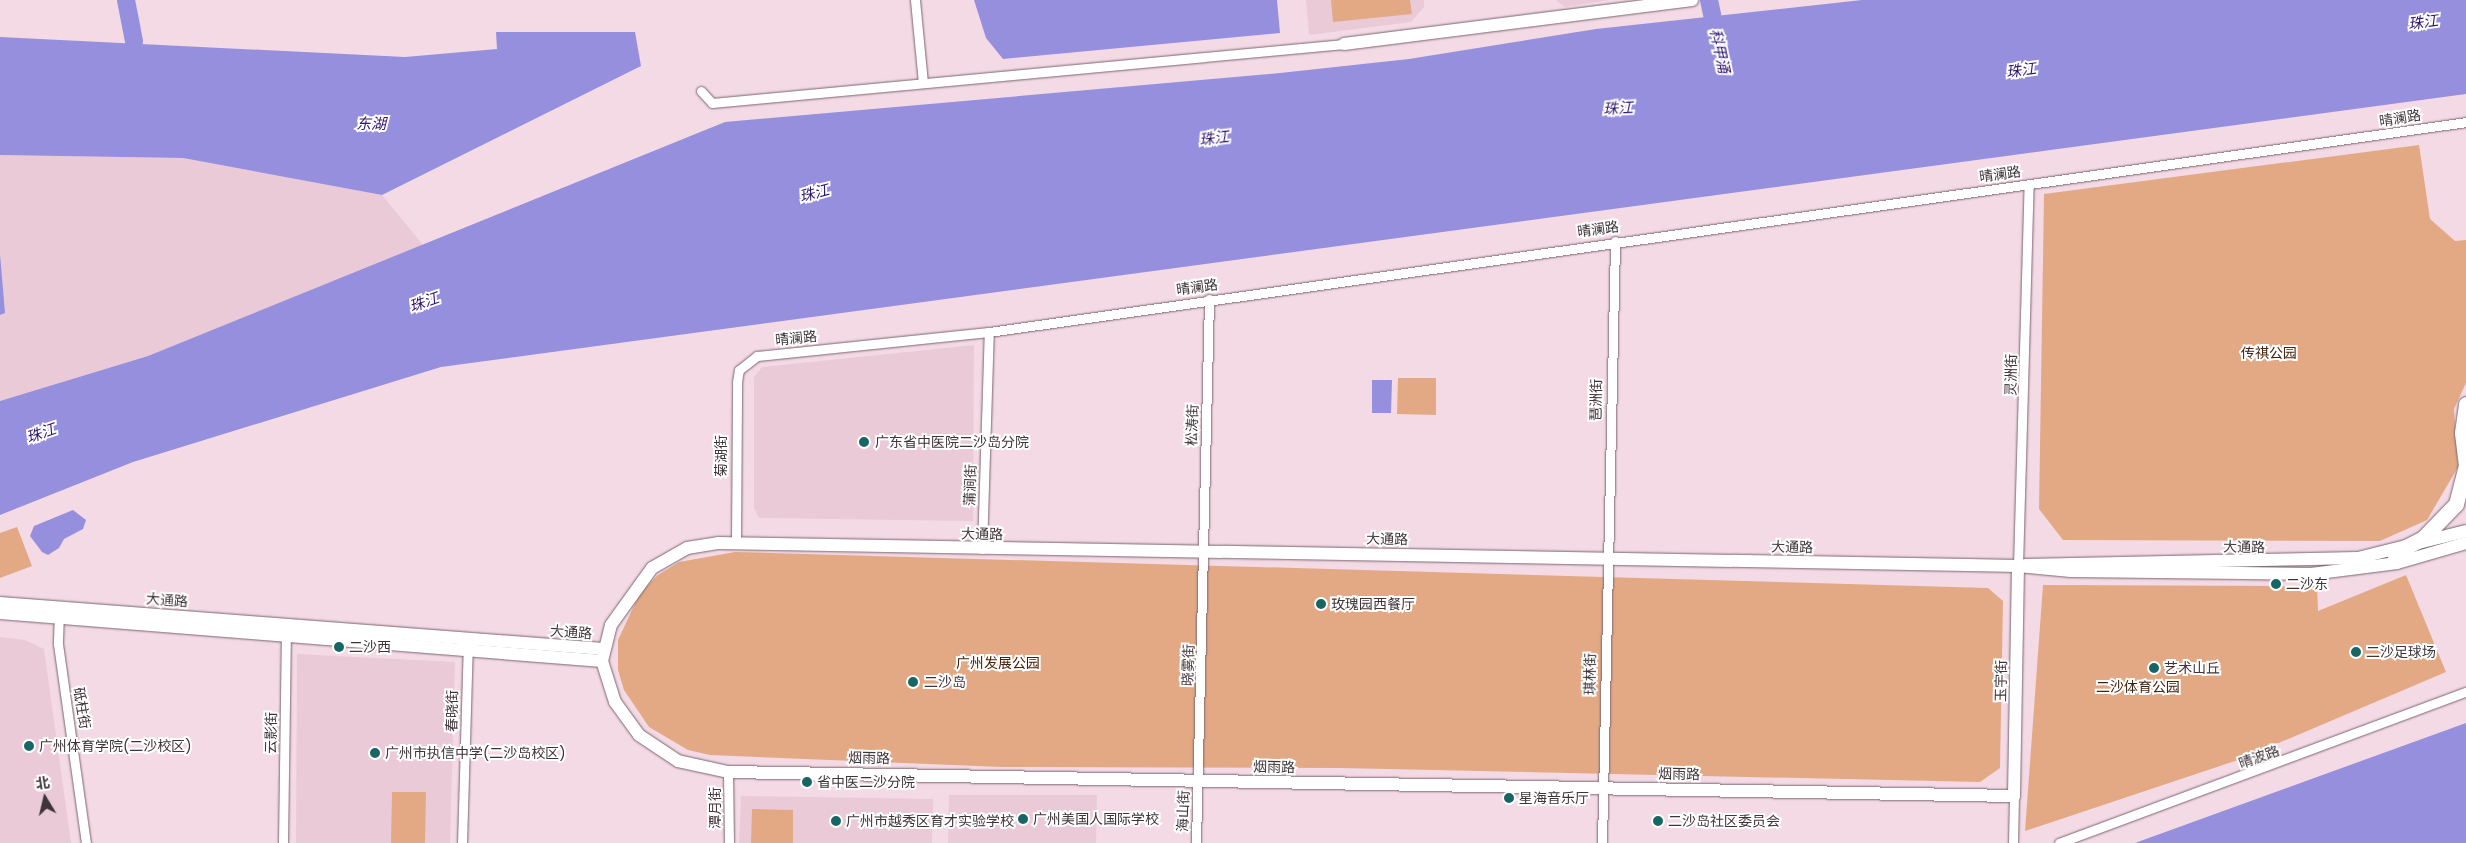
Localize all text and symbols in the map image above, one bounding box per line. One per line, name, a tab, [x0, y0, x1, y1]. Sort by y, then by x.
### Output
water label: 珠江	[2407, 11, 2439, 33]
water label: 科甲涌	[1707, 27, 1733, 75]
water label: 珠江	[2005, 59, 2037, 81]
water label: 珠江	[1603, 98, 1633, 118]
street label: 晴澜路	[2378, 106, 2422, 130]
water label: 东湖	[356, 115, 386, 133]
water label: 珠江	[1198, 127, 1230, 149]
street label: 晴澜路	[1978, 163, 2022, 185]
water label: 珠江	[797, 180, 831, 206]
street label: 晴澜路	[1576, 218, 1620, 240]
street label: 晴澜路	[1175, 276, 1219, 298]
water label: 珠江	[407, 289, 441, 315]
street label: 晴澜路	[774, 327, 818, 349]
park label: 传祺公园	[2241, 345, 2297, 361]
street label: 灵洲街	[2002, 354, 2020, 396]
street label: 琶洲街	[1587, 379, 1605, 421]
street label: 松涛街	[1183, 404, 1201, 446]
water label: 珠江	[24, 420, 58, 446]
place label: 广东省中医院二沙岛分院	[875, 434, 1029, 450]
street label: 菊湖街	[713, 435, 729, 477]
marker: 广东省中医院二沙岛分院	[857, 435, 871, 449]
street label: 蒲涧街	[961, 464, 979, 506]
street label: 大通路	[961, 525, 1003, 543]
street label: 大通路	[1366, 530, 1408, 548]
street label: 大通路	[1771, 538, 1813, 556]
street label: 大通路	[2223, 538, 2265, 556]
place label: 二沙东	[2286, 576, 2328, 592]
marker: 二沙东	[2270, 578, 2282, 590]
street label: 大通路	[145, 590, 189, 610]
place label: 玫瑰园西餐厅	[1331, 596, 1415, 612]
marker: 玫瑰园西餐厅	[1315, 598, 1327, 610]
street label: 大通路	[549, 622, 593, 642]
place label: 二沙西	[349, 639, 391, 655]
marker: 二沙西	[333, 641, 345, 653]
street label: 晓雾街	[1179, 644, 1197, 686]
place label: 二沙足球场	[2366, 644, 2436, 660]
marker: 二沙足球场	[2350, 646, 2362, 658]
street label: 琪林街	[1581, 653, 1599, 695]
park label: 广州发展公园	[956, 655, 1040, 671]
street label: 玉宇街	[1992, 660, 2010, 702]
place label: 艺术山丘	[2164, 660, 2220, 676]
marker: 艺术山丘	[2148, 662, 2160, 674]
place label: 二沙岛	[924, 674, 966, 690]
marker: 二沙岛	[906, 675, 920, 689]
park label: 二沙体育公园	[2096, 679, 2180, 695]
street label: 砥柱街	[70, 686, 94, 730]
street label: 春晓街	[443, 690, 461, 732]
street label: 云影街	[262, 712, 280, 754]
place label: 广州体育学院(二沙校区)	[39, 738, 192, 754]
marker: 广州体育学院(二沙校区)	[23, 740, 35, 752]
street label: 晴波路	[2236, 742, 2282, 772]
place label: 广州市执信中学(二沙岛校区)	[385, 745, 566, 761]
marker: 广州市执信中学(二沙岛校区)	[369, 747, 381, 759]
street label: 烟雨路	[848, 749, 890, 767]
street label: 烟雨路	[1253, 758, 1295, 776]
street label: 烟雨路	[1658, 765, 1700, 783]
text: 北	[34, 772, 51, 794]
north arrow	[20, 773, 70, 823]
place label: 省中医二沙分院	[817, 774, 915, 790]
marker: 省中医二沙分院	[801, 776, 813, 788]
street label: 潭月街	[707, 787, 723, 829]
street label: 海山街	[1174, 790, 1192, 832]
place label: 星海音乐厅	[1519, 790, 1589, 806]
marker: 星海音乐厅	[1503, 792, 1515, 804]
place label: 广州美国人国际学校	[1033, 811, 1159, 827]
place label: 广州市越秀区育才实验学校	[846, 813, 1014, 829]
marker: 广州美国人国际学校	[1017, 813, 1029, 825]
place label: 二沙岛社区委员会	[1668, 813, 1780, 829]
marker: 广州市越秀区育才实验学校	[830, 815, 842, 827]
marker: 二沙岛社区委员会	[1652, 815, 1664, 827]

